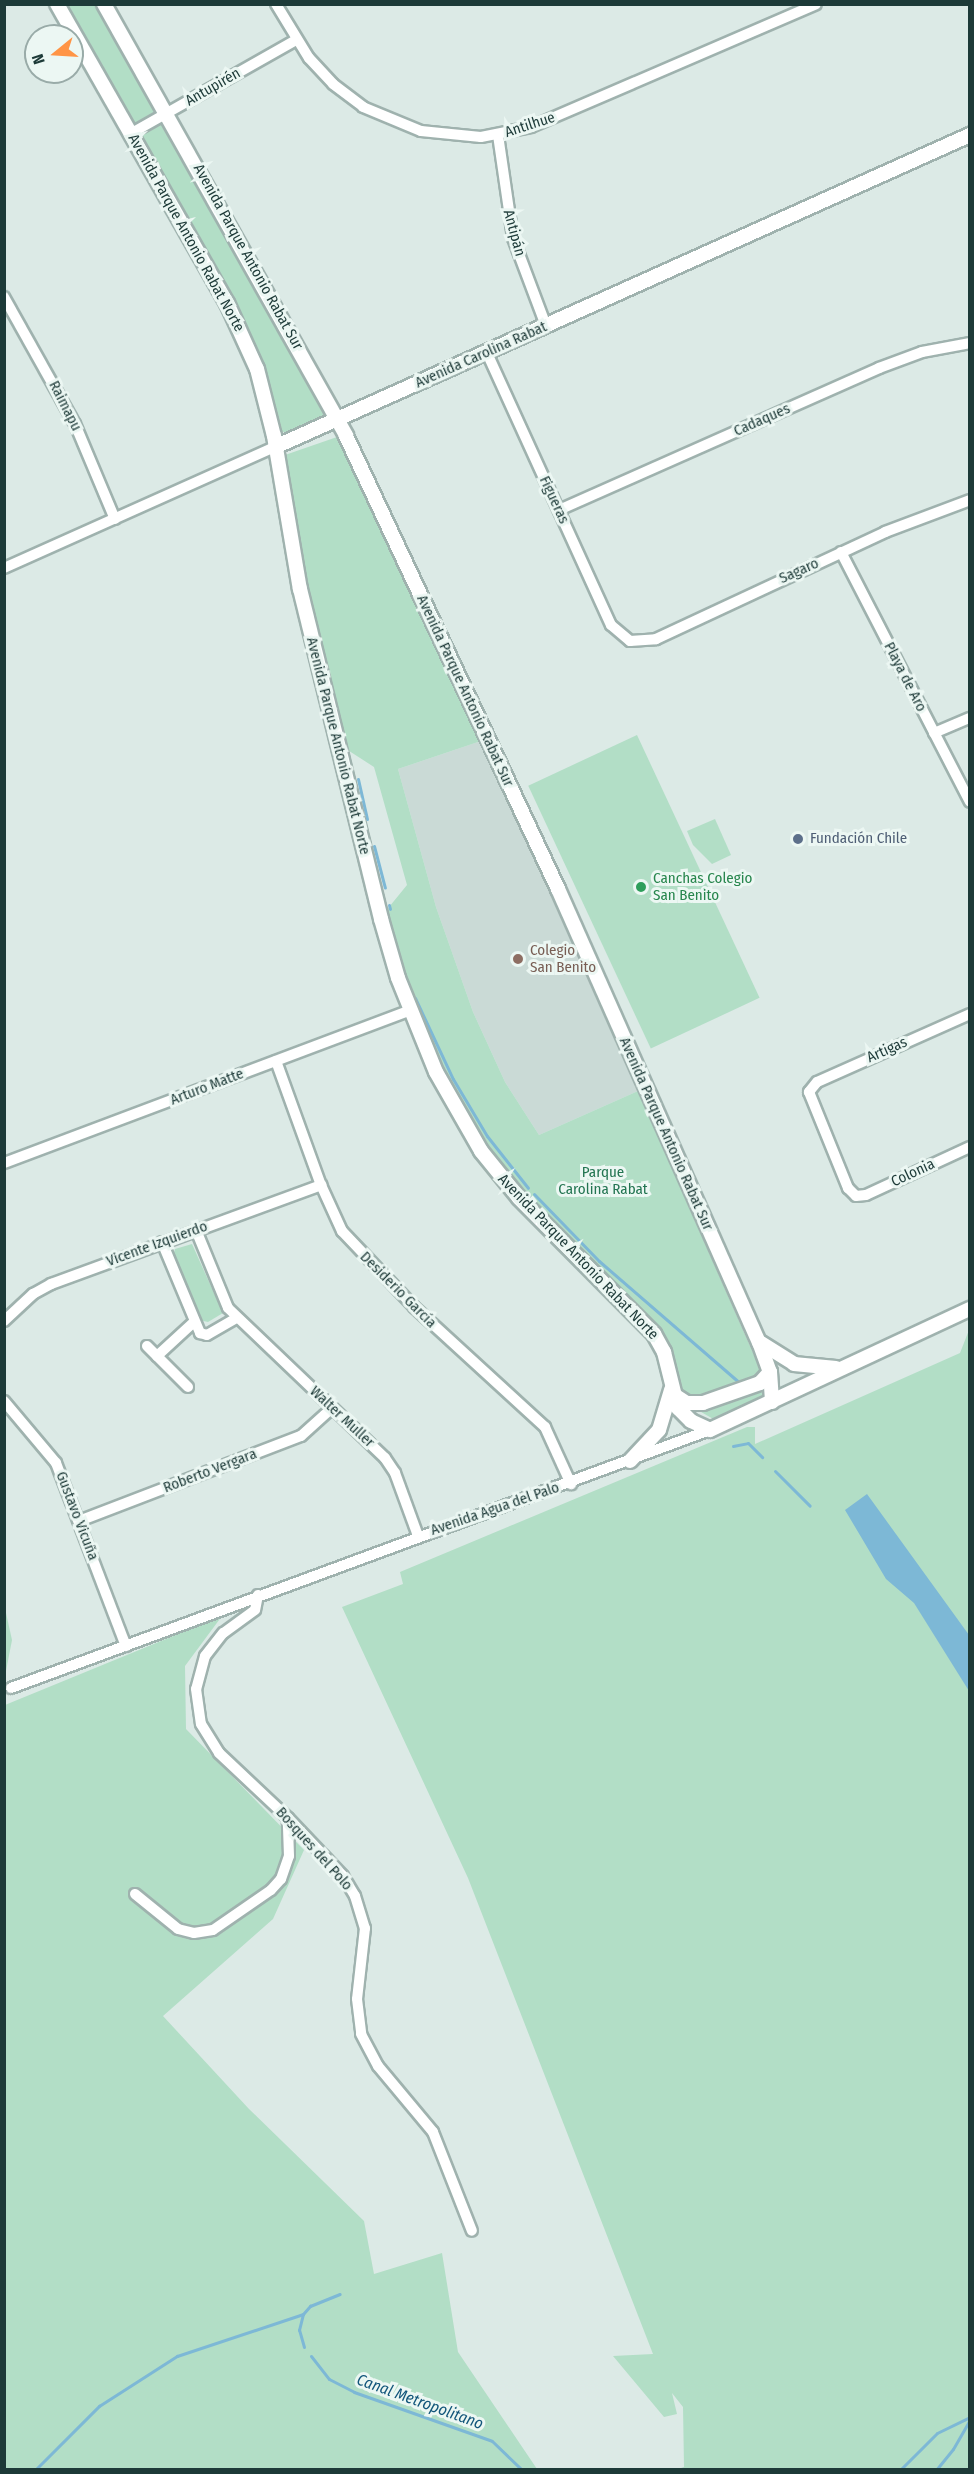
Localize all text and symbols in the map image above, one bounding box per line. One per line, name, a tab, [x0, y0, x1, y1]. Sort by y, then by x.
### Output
north arrow	[24, 24, 84, 84]
text: N	[28, 52, 49, 67]
street label: Antupirén	[182, 64, 244, 110]
street label: Antilhue	[503, 108, 557, 142]
street label: Avenida Parque Antonio Rabat Norte	[124, 131, 248, 335]
street label: Avenida Parque Antonio Rabat Sur	[189, 161, 307, 353]
street label: Antipán	[499, 208, 529, 258]
street label: Avenida Carolina Rabat	[412, 318, 550, 392]
street label: Raimapu	[45, 378, 85, 434]
street label: Cadaques	[731, 400, 793, 440]
street label: Figueras	[535, 473, 573, 527]
street label: Sagaro	[776, 554, 822, 588]
street label: Avenida Parque Antonio Rabat Sur	[413, 592, 517, 790]
street label: Avenida Parque Antonio Rabat Norte	[302, 635, 374, 857]
street label: Playa de Aro	[880, 639, 930, 715]
place label: Fundación Chile	[810, 830, 907, 848]
marker: Fundación Chile	[791, 832, 805, 846]
place label: Canchas Colegio San Benito	[653, 869, 752, 904]
marker: Canchas Colegio San Benito	[634, 880, 648, 894]
place label: Colegio San Benito	[530, 941, 596, 976]
marker: Colegio San Benito	[511, 952, 525, 966]
street label: Artigas	[864, 1033, 910, 1067]
street label: Avenida Parque Antonio Rabat Sur	[615, 1035, 717, 1233]
street label: Arturo Matte	[168, 1065, 246, 1109]
street label: Colonia	[888, 1155, 938, 1191]
park label: Parque Carolina Rabat	[558, 1163, 648, 1198]
street label: Avenida Parque Antonio Rabat Norte	[494, 1170, 662, 1344]
street label: Vicente Izquierdo	[104, 1217, 210, 1271]
street label: Desiderio García	[356, 1248, 440, 1332]
street label: Walter Muller	[306, 1383, 378, 1451]
street label: Roberto Vergara	[161, 1445, 259, 1497]
street label: Gustavo Vicuña	[52, 1469, 102, 1563]
street label: Avenida Agua del Palo	[428, 1479, 562, 1539]
street label: Bosques del Polo	[272, 1804, 356, 1894]
water label: Canal Metropolitano	[354, 2370, 486, 2434]

